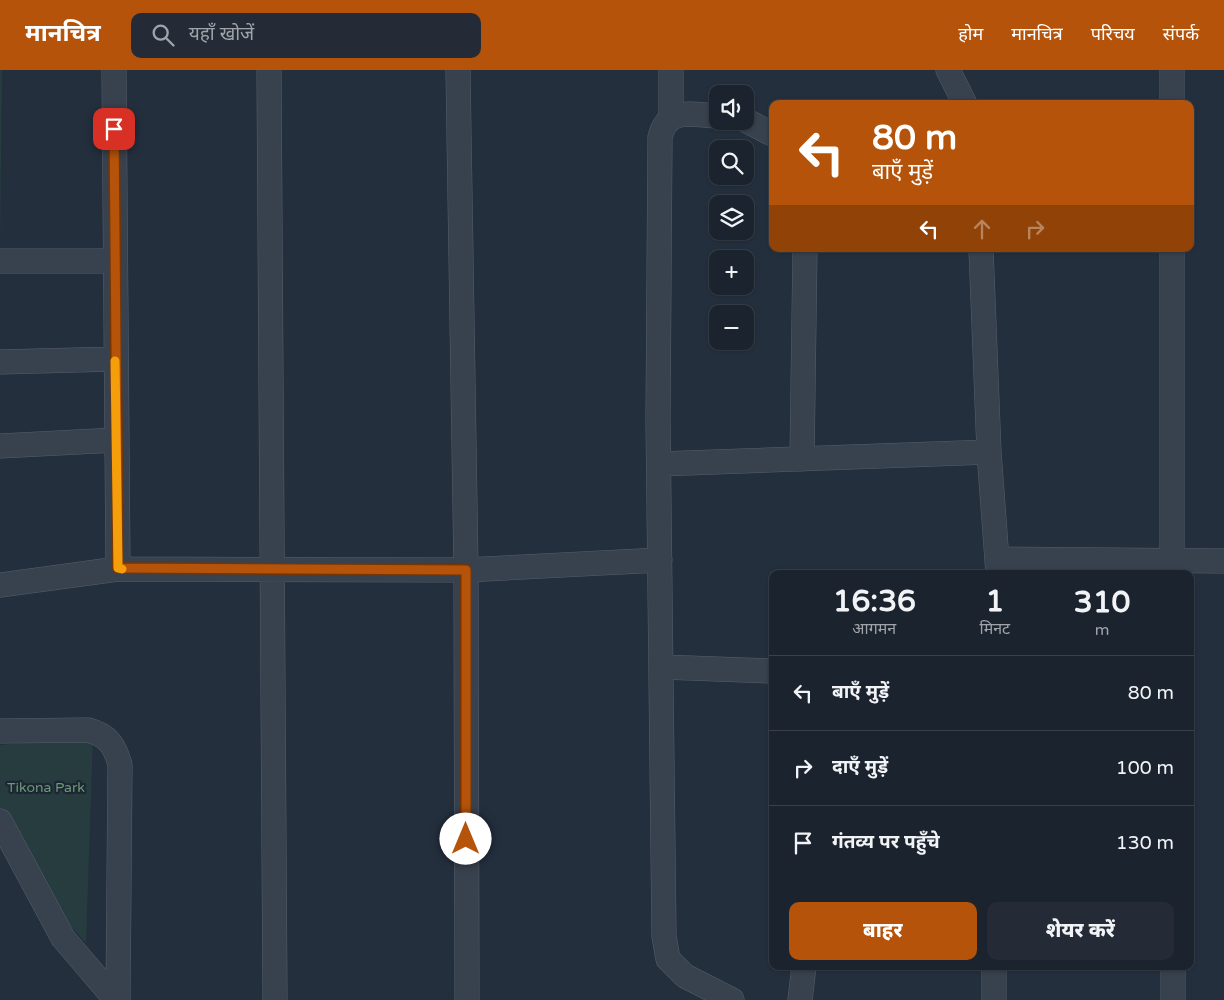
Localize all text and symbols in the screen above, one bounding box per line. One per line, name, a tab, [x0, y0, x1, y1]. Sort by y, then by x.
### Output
search box	[131, 13, 481, 58]
text: मानचित्र	[25, 19, 101, 48]
icon: search	[149, 21, 177, 49]
text: यहाँ खोजें	[189, 23, 254, 45]
text: होम	[958, 23, 983, 45]
text: मानचित्र	[1011, 23, 1063, 45]
text: परिचय	[1091, 23, 1135, 45]
text: संपर्क	[1163, 23, 1199, 45]
map controls	[709, 85, 754, 350]
button: sound	[709, 85, 754, 130]
pin	[93, 108, 135, 150]
icon: arrive	[100, 115, 128, 143]
text: 80 m	[872, 117, 957, 159]
icon: left	[789, 120, 854, 185]
button: search	[709, 140, 754, 185]
text: बाएँ मुड़ें	[872, 159, 933, 185]
button: layers	[709, 195, 754, 240]
icon: left	[915, 215, 943, 243]
icon: ahead	[968, 215, 996, 243]
icon: right	[1021, 215, 1049, 243]
button: +	[709, 250, 754, 295]
button: −	[709, 305, 754, 350]
text: 16:36	[833, 583, 916, 620]
text: 1	[985, 583, 1004, 620]
text: 310	[1074, 584, 1130, 621]
text: आगमन	[852, 619, 896, 639]
text: मिनट	[979, 619, 1010, 639]
text: m	[1095, 620, 1109, 640]
icon: left	[789, 679, 817, 707]
text: बाएँ मुड़ें	[832, 681, 889, 703]
text: 80 m	[1128, 682, 1174, 704]
icon: right	[789, 754, 817, 782]
text: दाएँ मुड़ें	[832, 756, 888, 778]
text: 100 m	[1116, 757, 1174, 779]
park label: Tikona Park	[7, 779, 85, 796]
position arrow	[439, 812, 491, 864]
icon: arrive	[789, 829, 817, 857]
text: गंतव्य पर पहुँचे	[832, 831, 940, 853]
text: 130 m	[1116, 832, 1174, 854]
button: बाहर	[789, 902, 977, 960]
button: शेयर करें	[987, 902, 1174, 960]

